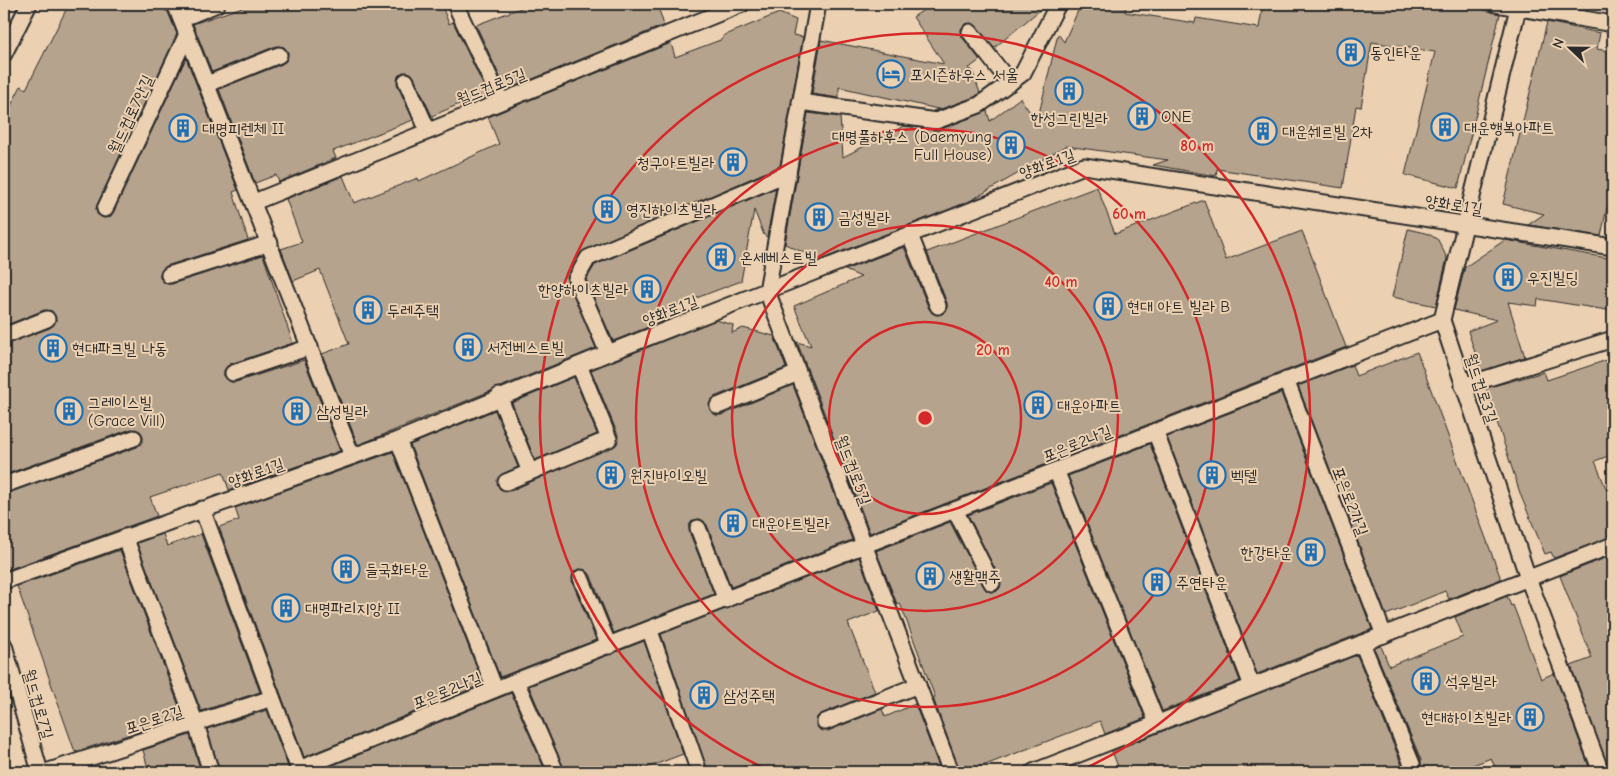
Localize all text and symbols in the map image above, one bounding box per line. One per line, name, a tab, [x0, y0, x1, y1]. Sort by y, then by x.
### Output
north arrow	[1544, 22, 1594, 72]
text: N	[1549, 36, 1568, 51]
building icon: 동인타운	[1336, 37, 1366, 67]
place label: 동인타운	[1370, 44, 1422, 62]
hotel icon: 포시즌하우스 서울	[876, 59, 906, 89]
street label: 월드컵로5길	[454, 65, 529, 109]
place label: 포시즌하우스 서울	[910, 66, 1018, 84]
street label: 월드컵로7안길	[105, 72, 157, 157]
building icon: 한성그린빌라	[1054, 76, 1084, 106]
building icon: ONE	[1127, 101, 1157, 131]
place label: ONE	[1161, 108, 1192, 126]
place label: 한성그린빌라	[1030, 110, 1108, 128]
building icon: 대운행복아파트	[1430, 112, 1460, 142]
building icon: 대명피렌체 II	[168, 113, 198, 143]
building icon: 대운쉐르빌 2차	[1248, 116, 1278, 146]
place label: 대운행복아파트	[1464, 119, 1554, 137]
place label: 대명피렌체 II	[202, 120, 284, 138]
place label: 대운쉐르빌 2차	[1282, 123, 1373, 141]
place label: 대명풀하후스 (Daemyung Full House)	[832, 128, 992, 164]
building icon: 대명풀하후스 (Daemyung Full House)	[996, 130, 1026, 160]
text: 80 m	[1180, 137, 1214, 155]
street label: 양화로1길	[1017, 146, 1078, 182]
building icon: 청구아트빌라	[718, 147, 748, 177]
place label: 청구아트빌라	[637, 154, 714, 172]
street label: 양화로1길	[1424, 192, 1484, 218]
building icon: 영진하이츠빌라	[592, 194, 622, 224]
place label: 영진하이츠빌라	[626, 201, 716, 219]
building icon: 금성빌라	[804, 202, 834, 232]
text: 60 m	[1112, 205, 1146, 223]
place label: 금성빌라	[838, 209, 890, 227]
building icon: 온세베스트빌	[706, 242, 736, 272]
place label: 온세베스트빌	[740, 249, 817, 267]
building icon: 우진빌딩	[1493, 262, 1523, 292]
place label: 우진빌딩	[1527, 269, 1579, 287]
text: 40 m	[1045, 273, 1078, 291]
building icon: 한양하이츠빌라	[632, 274, 662, 304]
place label: 한양하이츠빌라	[538, 281, 628, 299]
building icon: 현대 아트 빌라 B	[1093, 291, 1123, 321]
street label: 양화로1길	[640, 292, 701, 330]
building icon: 두레주택	[353, 295, 383, 325]
place label: 현대 아트 빌라 B	[1127, 298, 1230, 316]
place label: 두레주택	[387, 302, 439, 320]
building icon: 서전베스트빌	[453, 332, 483, 362]
building icon: 현대파크빌 나동	[38, 333, 68, 363]
place label: 서전베스트빌	[487, 339, 564, 357]
place label: 현대파크빌 나동	[72, 340, 167, 358]
text: 20 m	[976, 341, 1010, 359]
street label: 월드컵로3길	[1461, 351, 1501, 426]
building icon: 대운아파트	[1023, 390, 1053, 420]
place label: 그레이스빌 (Grace Vill)	[88, 394, 165, 430]
building icon: 그레이스빌 (Grace Vill)	[54, 396, 84, 426]
building icon: 삼성빌라	[282, 396, 312, 426]
place label: 대운아파트	[1057, 397, 1121, 415]
place label: 삼성빌라	[316, 403, 368, 421]
centre of rings	[916, 409, 934, 427]
street label: 포은로2나길	[1040, 422, 1115, 466]
street label: 월드컵로5길	[832, 433, 875, 508]
street label: 양화로1길	[226, 455, 287, 491]
building icon: 원진바이오빌	[596, 460, 626, 490]
building icon: 벡텔	[1197, 460, 1227, 490]
street label: 포은로2가길	[1329, 464, 1372, 539]
place label: 원진바이오빌	[630, 467, 707, 485]
place label: 벡텔	[1231, 467, 1257, 485]
building icon: 대운아트빌라	[718, 508, 748, 538]
place label: 대운아트빌라	[752, 515, 829, 533]
building icon: 한강타운	[1296, 537, 1326, 567]
place label: 한강타운	[1241, 544, 1292, 562]
building icon: 들국화타운	[331, 554, 361, 584]
place label: 들국화타운	[365, 561, 429, 579]
building icon: 생활맥주	[915, 561, 945, 591]
building icon: 주연타운	[1142, 567, 1172, 597]
place label: 생활맥주	[949, 568, 1001, 586]
place label: 주연타운	[1176, 574, 1228, 592]
building icon: 대명파리지앙 II	[271, 593, 301, 623]
place label: 대명파리지앙 II	[305, 600, 400, 618]
building icon: 석우빌라	[1411, 666, 1441, 696]
street label: 월드컵로7길	[19, 667, 57, 741]
street label: 포은로2나길	[410, 669, 485, 713]
place label: 석우빌라	[1445, 673, 1497, 691]
building icon: 삼성주택	[689, 680, 719, 710]
place label: 삼성주택	[723, 687, 775, 705]
street label: 포은로2길	[123, 702, 186, 738]
building icon: 현대하이츠빌라	[1515, 702, 1545, 732]
place label: 현대하이츠빌라	[1421, 709, 1511, 727]

